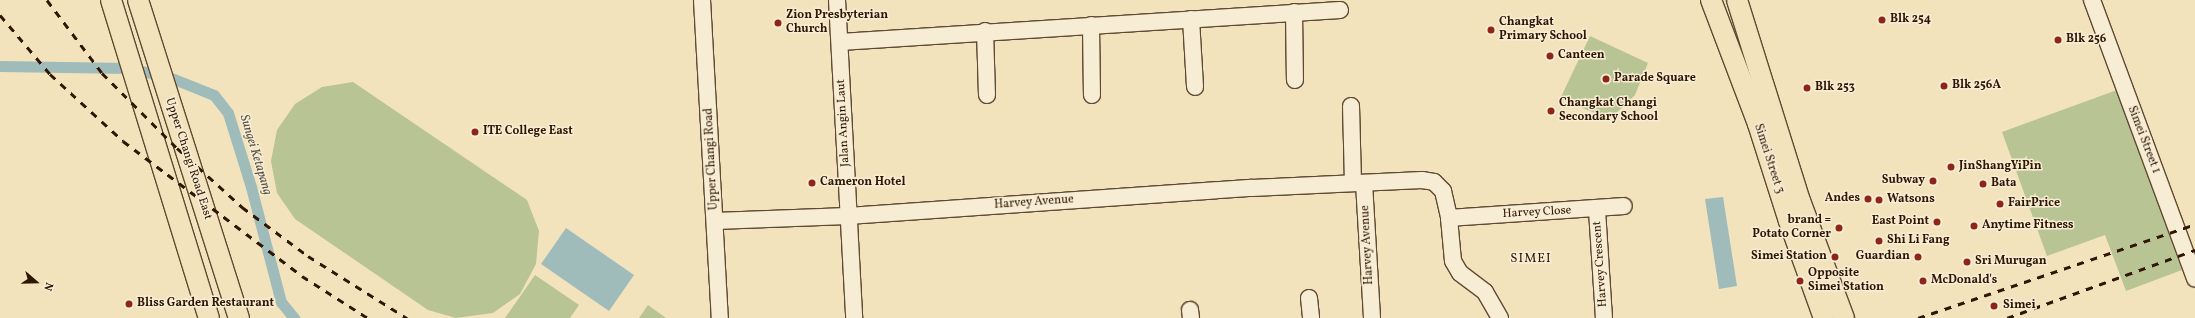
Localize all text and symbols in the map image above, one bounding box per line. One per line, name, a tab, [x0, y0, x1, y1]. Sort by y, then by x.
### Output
place label: Zion Presbyterian Church	[786, 9, 888, 37]
place label: Blk 254	[1890, 13, 1931, 27]
marker: Blk 254	[1877, 15, 1887, 25]
place label: Changkat Primary School	[1499, 16, 1587, 44]
marker: Zion Presbyterian Church	[773, 18, 783, 28]
marker: Changkat Primary School	[1486, 25, 1496, 35]
place label: Blk 256	[2066, 33, 2106, 47]
marker: Blk 256	[2053, 35, 2063, 45]
place label: Canteen	[1558, 49, 1605, 63]
marker: Canteen	[1545, 51, 1555, 61]
place label: Parade Square	[1614, 72, 1696, 86]
marker: Parade Square	[1601, 74, 1611, 84]
street label: Jalan Angin Laut	[835, 79, 853, 167]
place label: Blk 256A	[1952, 79, 2001, 93]
place label: Blk 253	[1815, 81, 1855, 95]
marker: Blk 256A	[1939, 81, 1949, 91]
marker: Blk 253	[1802, 83, 1812, 93]
street label: Upper Changi Road East	[161, 96, 215, 222]
place label: Changkat Changi Secondary School	[1559, 97, 1658, 125]
street label: Simei Street 1	[2124, 104, 2162, 176]
marker: Changkat Changi Secondary School	[1546, 106, 1556, 116]
street label: Upper Changi Road	[702, 108, 722, 210]
water label: Sungei Ketapang	[235, 113, 275, 197]
street label: Simei Street 3	[1750, 122, 1786, 196]
place label: ITE College East	[483, 125, 573, 139]
marker: ITE College East	[470, 127, 480, 137]
place label: JinShangYiPin	[1959, 160, 2042, 174]
marker: JinShangYiPin	[1946, 162, 1956, 172]
place label: Subway	[1882, 174, 1925, 188]
place label: Cameron Hotel	[820, 176, 906, 190]
marker: Subway	[1928, 176, 1938, 186]
place label: Bata	[1991, 177, 2017, 191]
marker: Cameron Hotel	[807, 178, 817, 188]
marker: Bata	[1978, 179, 1988, 189]
place label: Andes	[1825, 192, 1860, 206]
street label: Harvey Avenue	[994, 193, 1074, 213]
place label: Watsons	[1887, 193, 1935, 207]
marker: Andes	[1863, 194, 1873, 204]
marker: Watsons	[1874, 195, 1884, 205]
place label: FairPrice	[2008, 197, 2060, 211]
marker: FairPrice	[1995, 199, 2005, 209]
street label: Harvey Close	[1502, 204, 1572, 222]
street label: Harvey Avenue	[1359, 205, 1377, 285]
place label: brand = Potato Corner	[1752, 214, 1831, 242]
place label: East Point	[1872, 215, 1929, 229]
marker: East Point	[1932, 217, 1942, 227]
place label: Anytime Fitness	[1982, 219, 2074, 233]
street label: Harvey Crescent	[1591, 220, 1611, 308]
marker: Anytime Fitness	[1969, 221, 1979, 231]
marker: brand = Potato Corner	[1834, 223, 1844, 233]
place label: Shi Li Fang	[1887, 234, 1949, 248]
marker: Shi Li Fang	[1874, 236, 1884, 246]
place label: Simei Station	[1751, 250, 1827, 264]
place label: Guardian	[1856, 250, 1910, 264]
district label: SIMEI	[1510, 251, 1552, 267]
marker: Simei Station	[1830, 252, 1840, 262]
marker: Guardian	[1913, 252, 1923, 262]
place label: Sri Murugan	[1975, 255, 2047, 269]
marker: Sri Murugan	[1962, 257, 1972, 267]
north arrow	[16, 262, 56, 302]
place label: Opposite Simei Station	[1808, 267, 1884, 295]
place label: McDonald's	[1931, 274, 1997, 288]
marker: Opposite Simei Station	[1795, 276, 1805, 286]
marker: McDonald's	[1918, 276, 1928, 286]
text: N	[39, 280, 56, 293]
place label: Bliss Garden Restaurant	[137, 297, 274, 311]
marker: Bliss Garden Restaurant	[124, 299, 134, 309]
place label: Simei	[2003, 299, 2036, 313]
marker: Simei	[1988, 300, 2000, 312]

